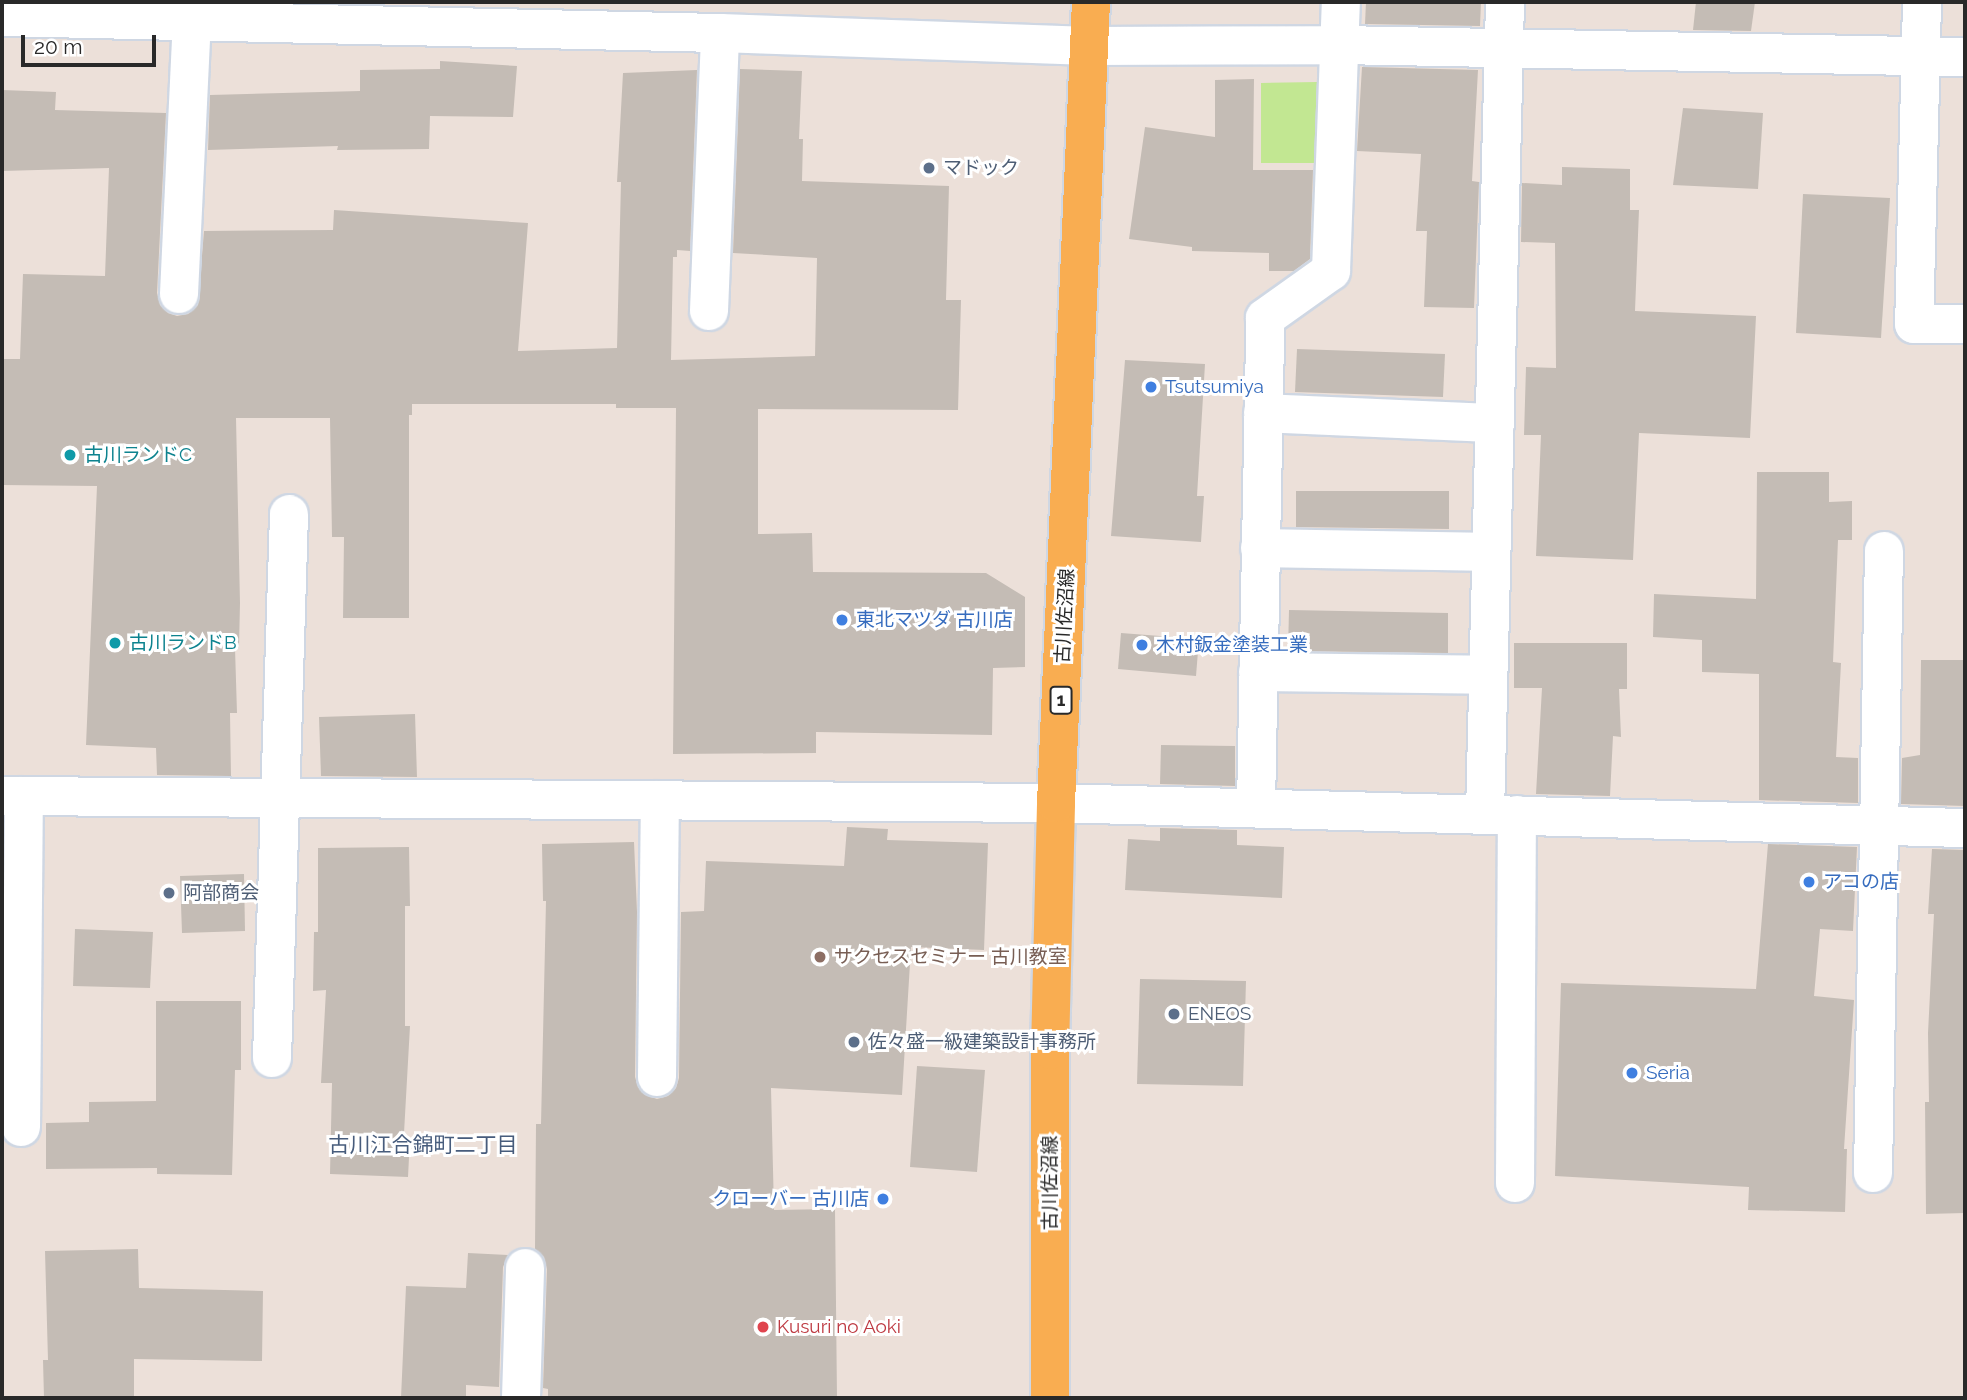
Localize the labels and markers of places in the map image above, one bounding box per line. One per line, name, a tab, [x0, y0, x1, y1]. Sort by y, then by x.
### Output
place label: マドック	[943, 157, 1019, 179]
marker: マドック	[921, 160, 937, 176]
place label: Tsutsumiya	[1165, 376, 1264, 398]
marker: Tsutsumiya	[1143, 379, 1159, 395]
place label: 古川ランドC	[84, 444, 192, 466]
marker: 古川ランドC	[62, 447, 78, 463]
place label: 東北マツダ 古川店	[856, 609, 1013, 631]
marker: 東北マツダ 古川店	[834, 612, 850, 628]
place label: 古川ランドB	[129, 632, 237, 654]
place label: 木村鈑金塗装工業	[1156, 634, 1308, 656]
marker: 古川ランドB	[107, 635, 123, 651]
marker: 木村鈑金塗装工業	[1134, 637, 1150, 653]
place label: アコの店	[1823, 871, 1899, 893]
marker: アコの店	[1801, 874, 1817, 890]
place label: 阿部商会	[183, 882, 259, 904]
marker: 阿部商会	[161, 885, 177, 901]
place label: サクセスセミナー 古川教室	[834, 946, 1067, 968]
marker: サクセスセミナー 古川教室	[812, 949, 828, 965]
place label: ENEOS	[1188, 1003, 1251, 1025]
marker: ENEOS	[1166, 1006, 1182, 1022]
place label: 佐々盛一級建築設計事務所	[868, 1031, 1096, 1053]
marker: 佐々盛一級建築設計事務所	[846, 1034, 862, 1050]
place label: Seria	[1646, 1062, 1690, 1084]
marker: Seria	[1624, 1065, 1640, 1081]
place label: クローバー 古川店	[712, 1188, 869, 1210]
marker: クローバー 古川店	[875, 1191, 891, 1207]
place label: Kusuri no Aoki	[777, 1316, 902, 1338]
marker: Kusuri no Aoki	[755, 1319, 771, 1335]

